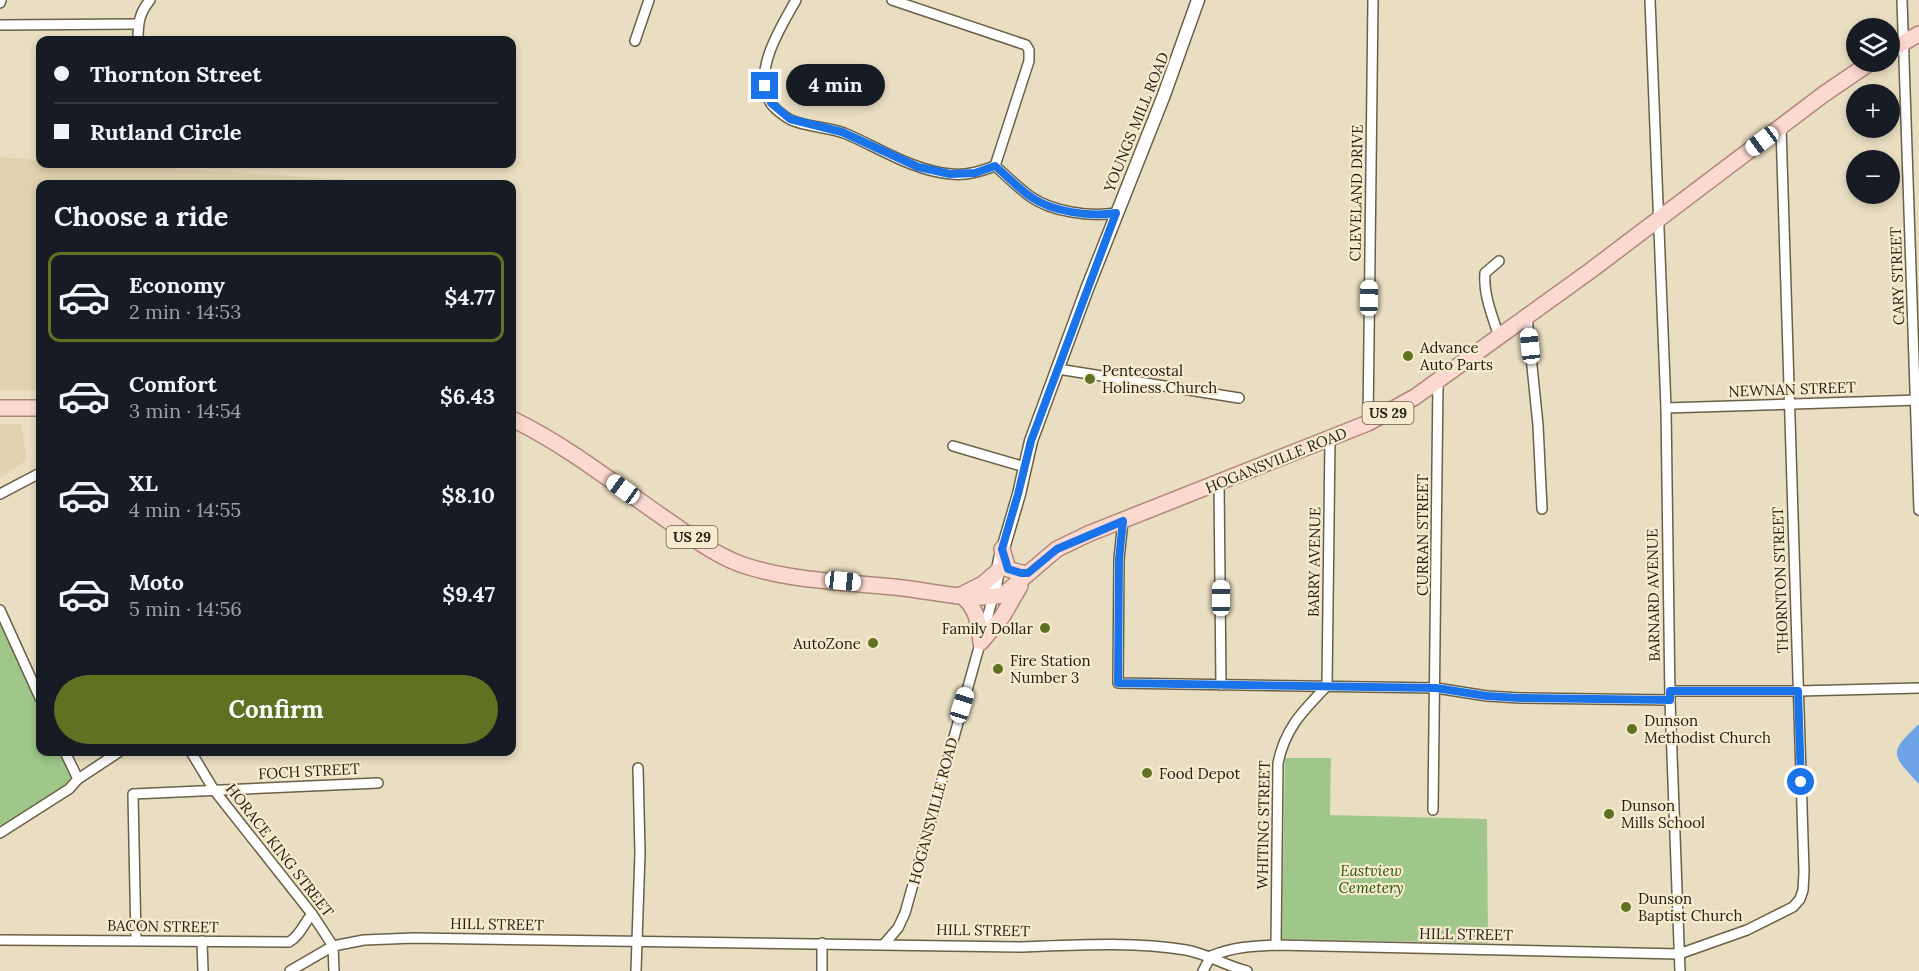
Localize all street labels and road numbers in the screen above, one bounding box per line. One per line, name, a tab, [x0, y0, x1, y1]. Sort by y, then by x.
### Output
street label: YOUNGS MILL ROAD	[1099, 49, 1173, 196]
street label: CLEVELAND DRIVE	[1345, 124, 1367, 262]
street label: CARY STREET	[1886, 226, 1908, 325]
street label: NEWNAN STREET	[1728, 377, 1857, 401]
road number: US 29	[1362, 402, 1414, 424]
street label: HOGANSVILLE ROAD	[1202, 423, 1350, 497]
street label: CURRAN STREET	[1413, 474, 1432, 596]
street label: THORNTON STREET	[1768, 506, 1792, 653]
street label: BARRY AVENUE	[1304, 507, 1324, 617]
road number: US 29	[666, 526, 718, 548]
street label: BARNARD AVENUE	[1642, 528, 1664, 662]
street label: HOGANSVILLE ROAD	[904, 735, 962, 887]
street label: FOCH STREET	[258, 759, 361, 783]
street label: WHITING STREET	[1252, 760, 1274, 890]
street label: HORACE KING STREET	[222, 779, 338, 921]
street label: HILL STREET	[450, 914, 544, 934]
street label: BACON STREET	[107, 916, 219, 936]
street label: HILL STREET	[936, 920, 1030, 940]
street label: HILL STREET	[1419, 924, 1513, 944]

